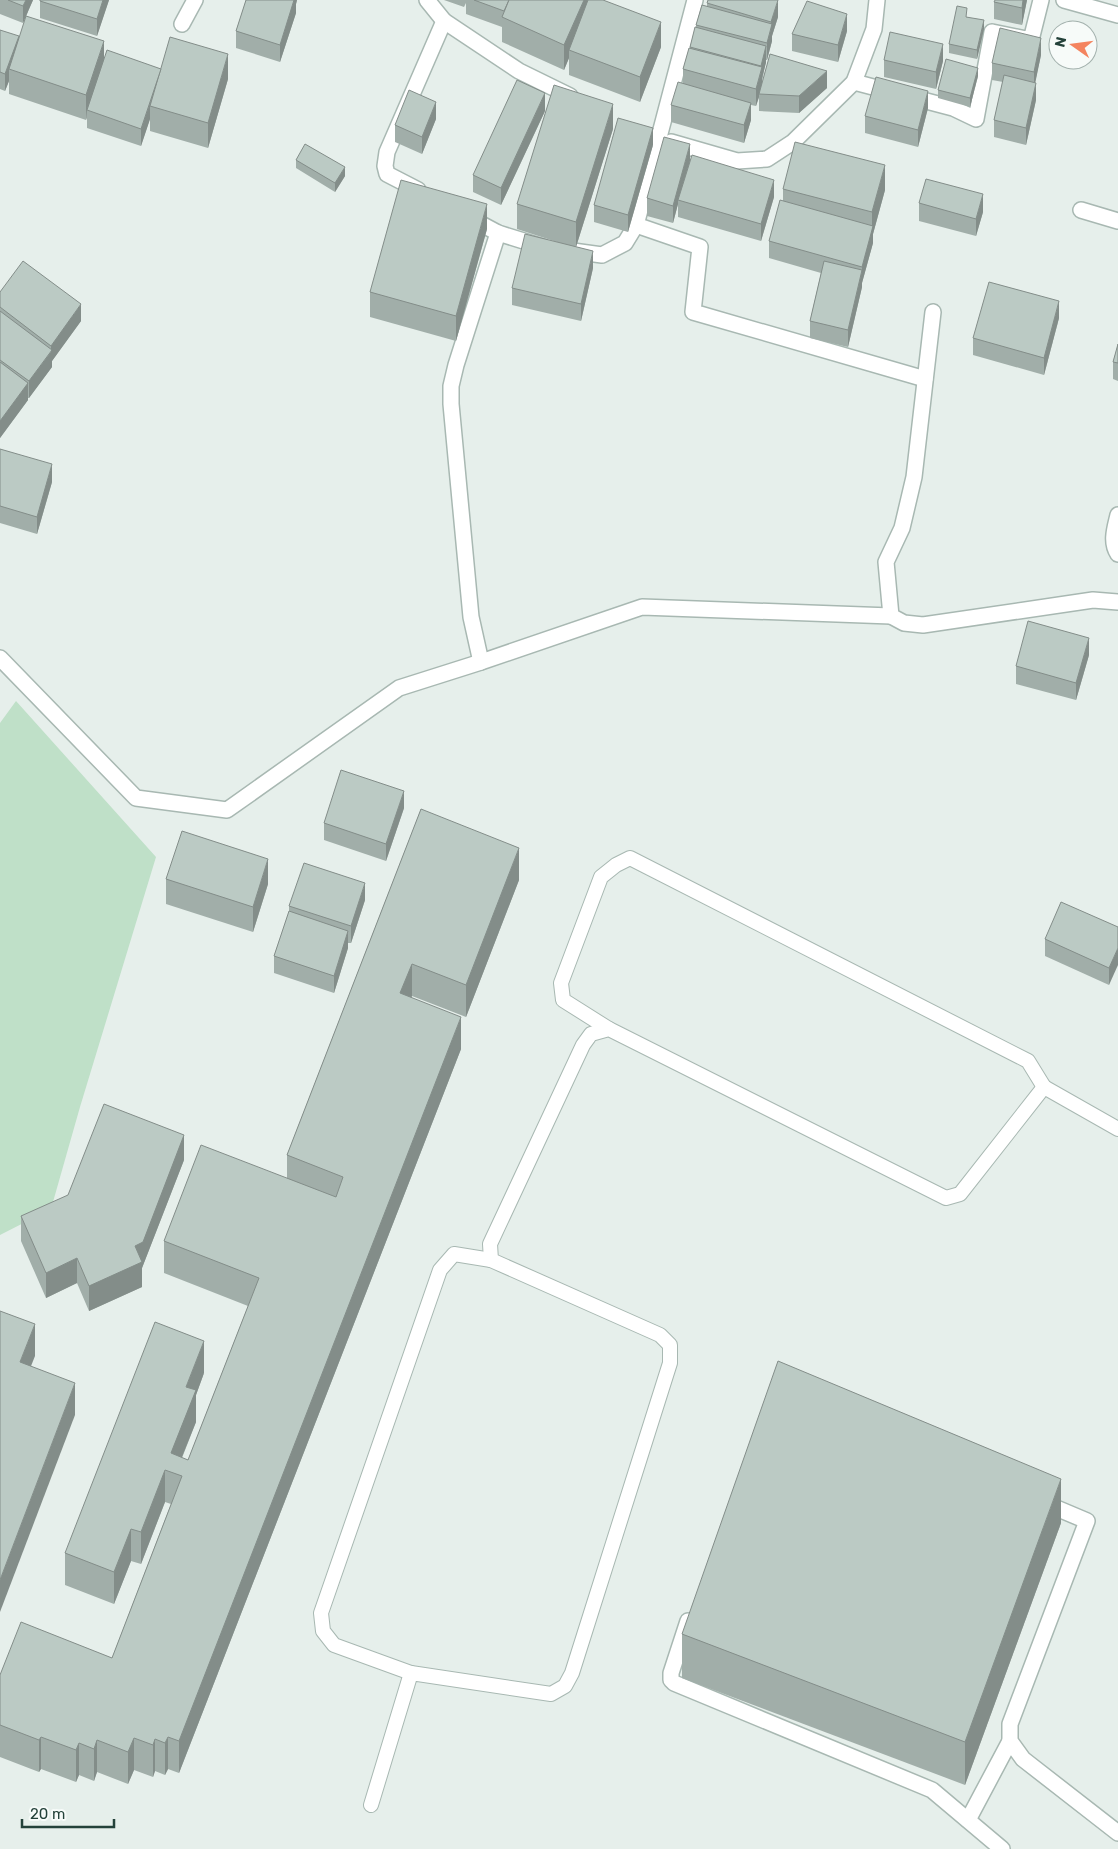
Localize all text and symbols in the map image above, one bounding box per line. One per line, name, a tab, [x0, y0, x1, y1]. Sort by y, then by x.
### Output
north arrow	[1048, 20, 1098, 70]
text: N	[1051, 35, 1070, 49]
scale bar	[22, 1796, 115, 1828]
text: 20 m	[30, 1805, 65, 1823]

